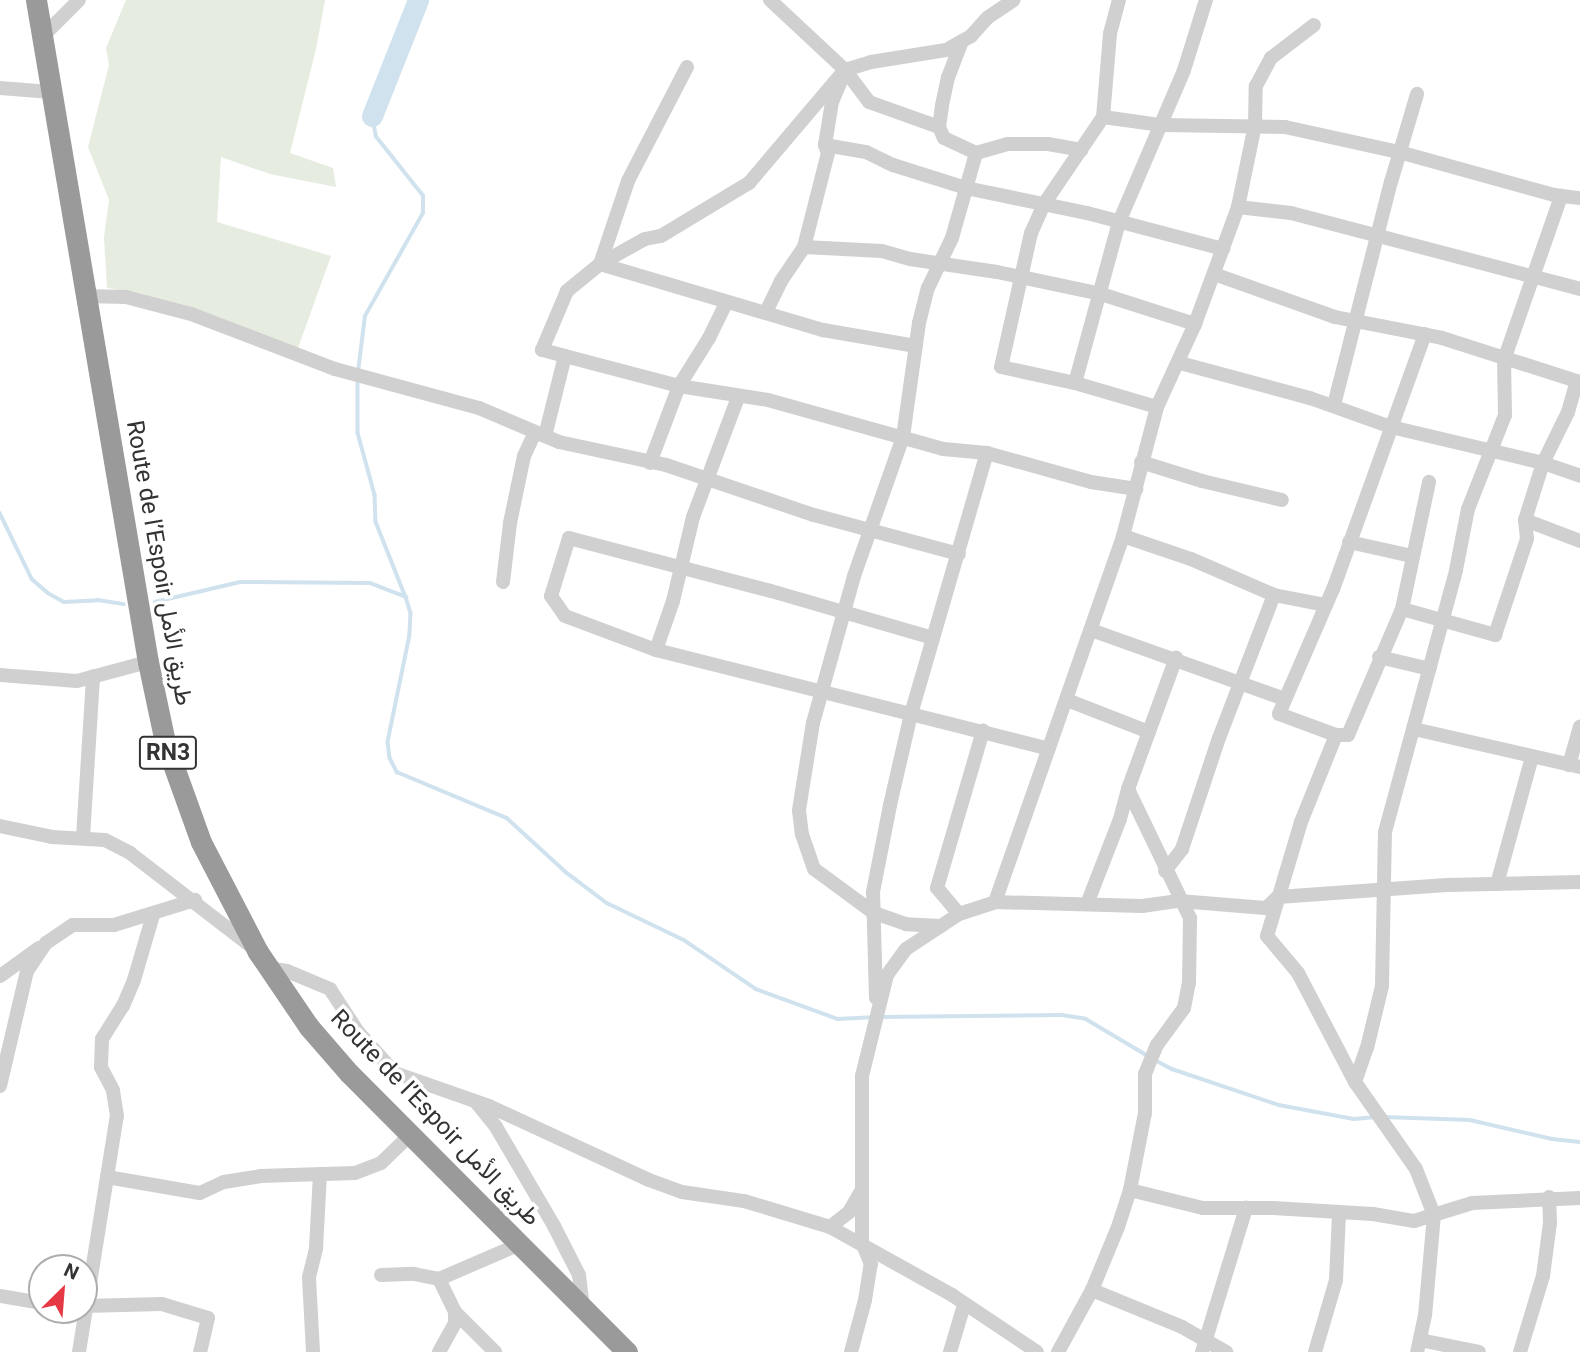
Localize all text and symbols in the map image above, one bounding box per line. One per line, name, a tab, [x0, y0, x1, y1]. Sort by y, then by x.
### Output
street label: Route de l’Espoir طريق الأمل	[120, 418, 198, 708]
road number: RN3	[138, 734, 198, 772]
street label: Route de l’Espoir طريق الأمل	[324, 1004, 546, 1232]
north arrow	[28, 1254, 98, 1324]
text: N	[60, 1258, 82, 1285]

